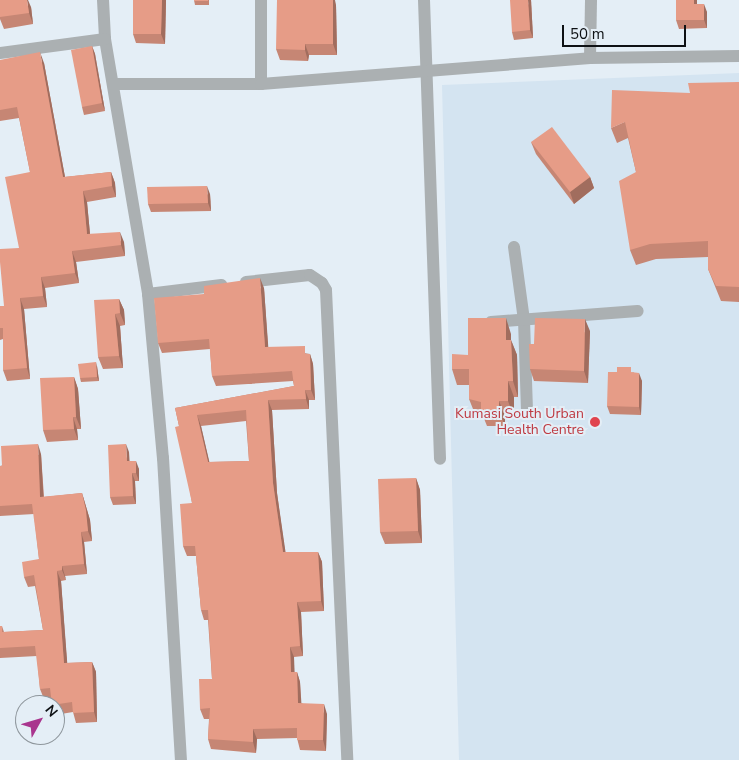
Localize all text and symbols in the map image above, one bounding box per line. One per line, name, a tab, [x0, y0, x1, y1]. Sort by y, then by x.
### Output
scale bar	[564, 15, 688, 47]
text: 50 m	[570, 24, 605, 44]
place label: Kumasi South Urban Health Centre	[455, 406, 584, 438]
marker: Kumasi South Urban Health Centre	[588, 415, 602, 429]
north arrow	[15, 695, 65, 745]
text: N	[41, 701, 62, 721]

